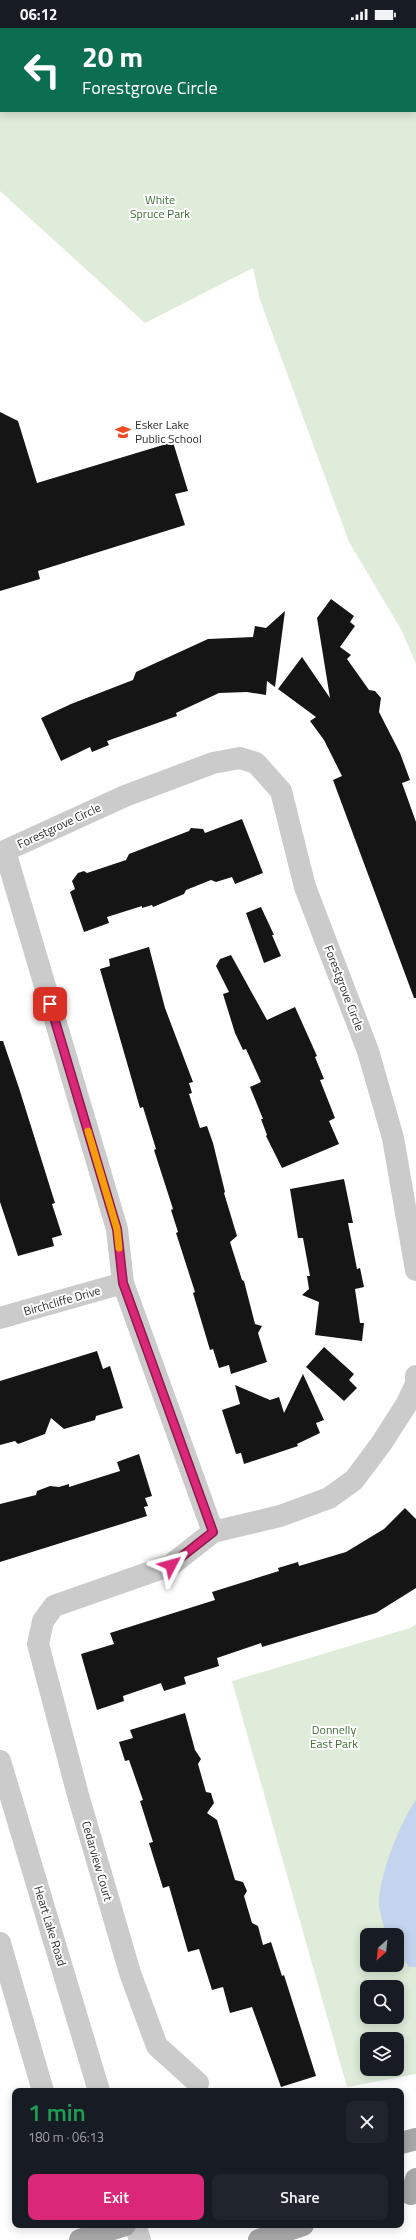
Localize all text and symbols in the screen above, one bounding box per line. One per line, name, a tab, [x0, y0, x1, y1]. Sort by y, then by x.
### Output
text: 06:12	[20, 3, 57, 26]
text: 20 m	[82, 35, 143, 78]
icon: left	[16, 44, 68, 96]
text: Forestgrove Circle	[82, 74, 218, 101]
park label: White Spruce Park	[130, 190, 190, 223]
place label: Esker Lake Public School	[135, 415, 202, 448]
school or university icon: Esker Lake Public School	[114, 423, 132, 441]
street label: Forestgrove Circle	[14, 798, 104, 853]
street label: Forestgrove Circle	[319, 942, 370, 1033]
pin	[33, 987, 67, 1021]
icon: arrive	[39, 993, 61, 1015]
street label: Birchcliffe Drive	[21, 1280, 103, 1321]
position arrow	[150, 1544, 192, 1586]
park label: Donnelly East Park	[310, 1720, 358, 1753]
street label: Cedarview Court	[77, 1819, 118, 1904]
street label: Heart Lake Road	[29, 1883, 72, 1968]
north arrow	[360, 1928, 404, 1972]
map controls	[360, 1928, 404, 2076]
button: search	[360, 1980, 404, 2024]
button: layers	[360, 2032, 404, 2076]
text: 1 min	[28, 2094, 86, 2130]
button: close	[346, 2101, 388, 2143]
text: 180 m · 06:13	[28, 2127, 104, 2147]
button: Exit	[28, 2174, 204, 2220]
button: Share	[212, 2174, 388, 2220]

